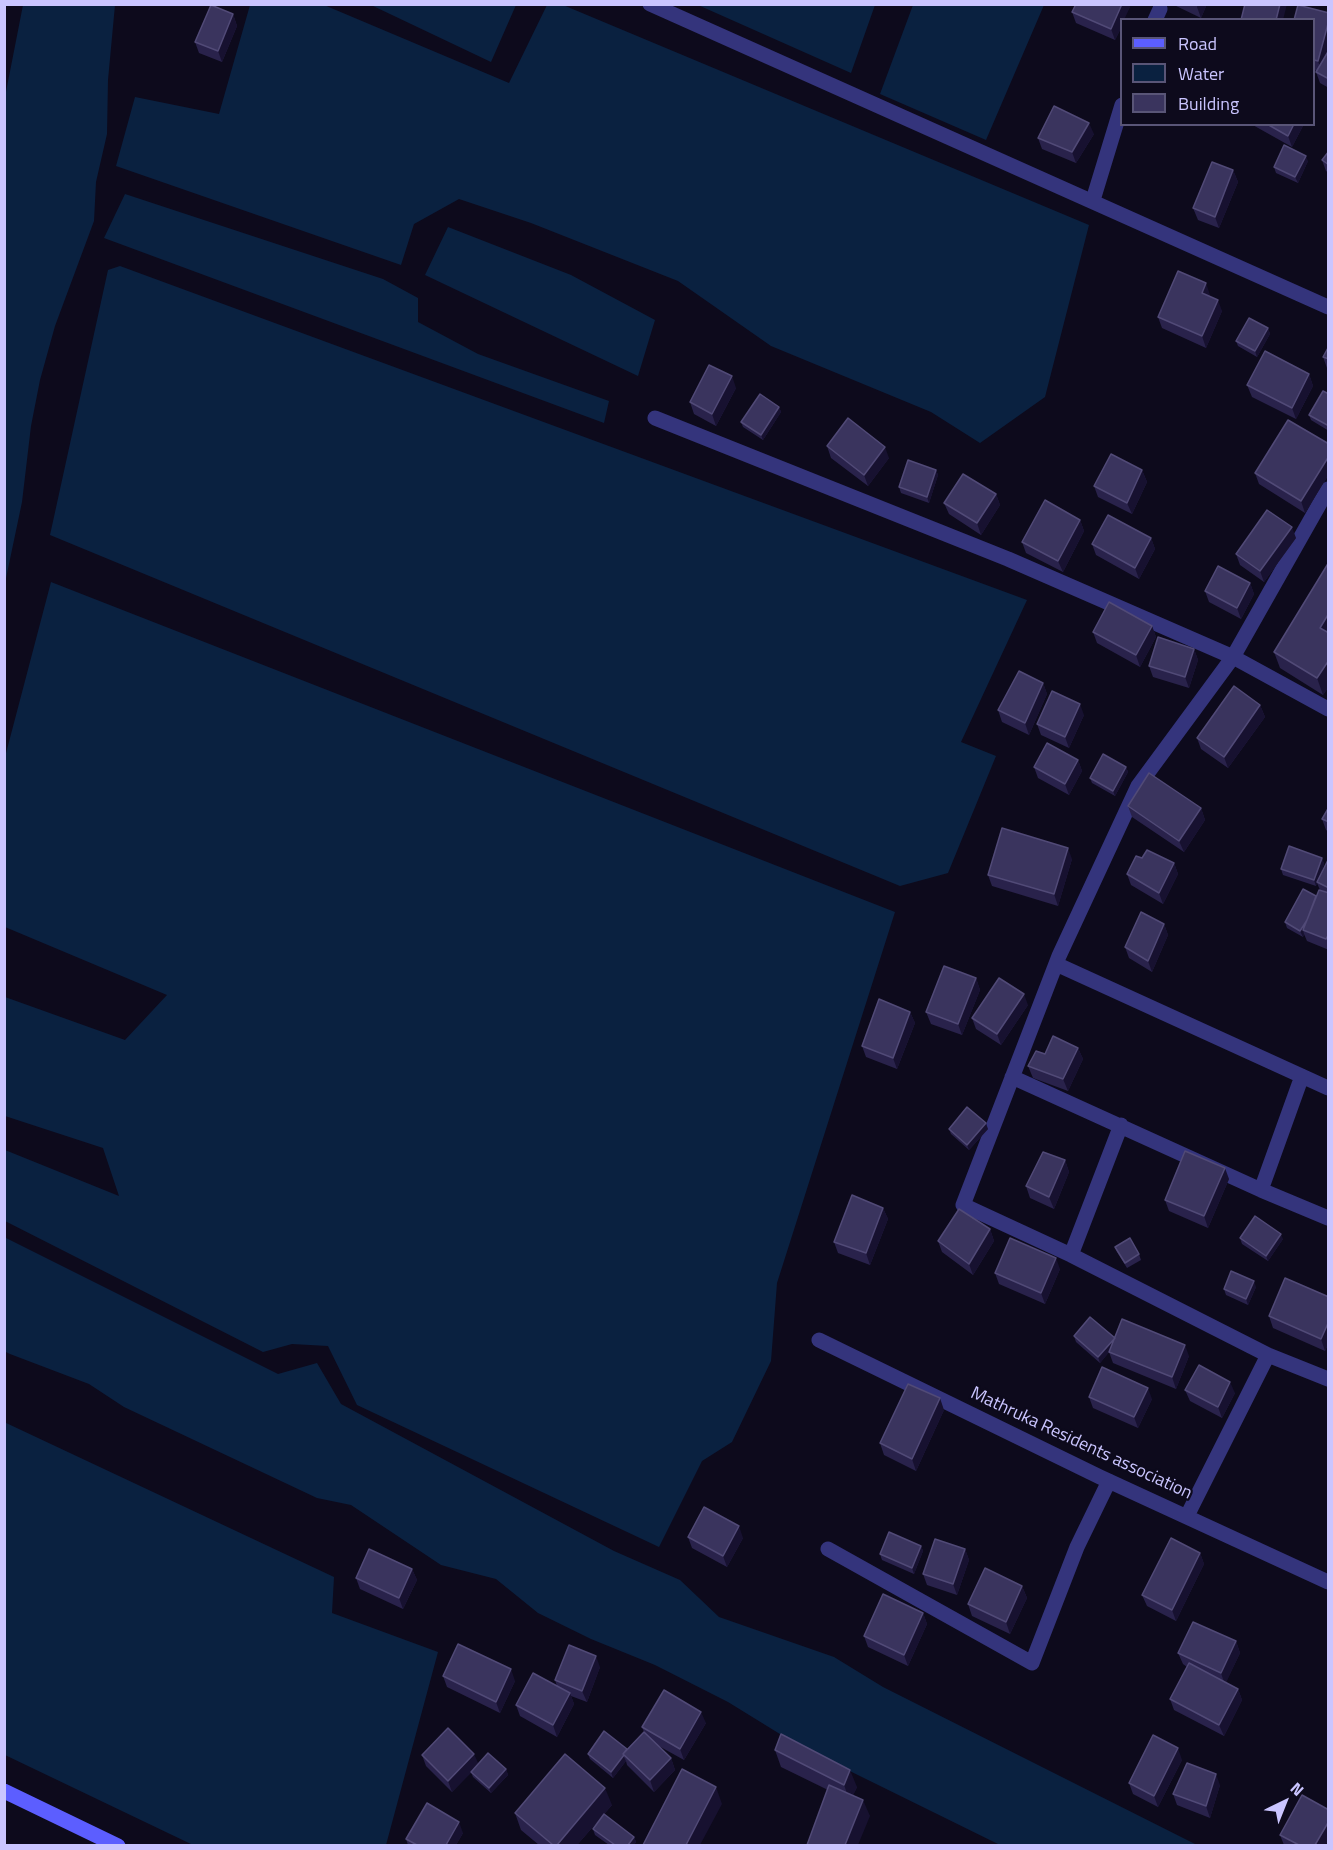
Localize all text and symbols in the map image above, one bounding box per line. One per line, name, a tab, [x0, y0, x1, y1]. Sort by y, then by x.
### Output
legend	[1120, 18, 1315, 126]
text: Road	[1178, 30, 1217, 57]
text: Water	[1178, 60, 1224, 87]
text: Building	[1178, 90, 1239, 117]
street label: Mathruka Residents association	[967, 1383, 1195, 1505]
north arrow	[1255, 1772, 1315, 1832]
text: N	[1285, 1776, 1310, 1801]

